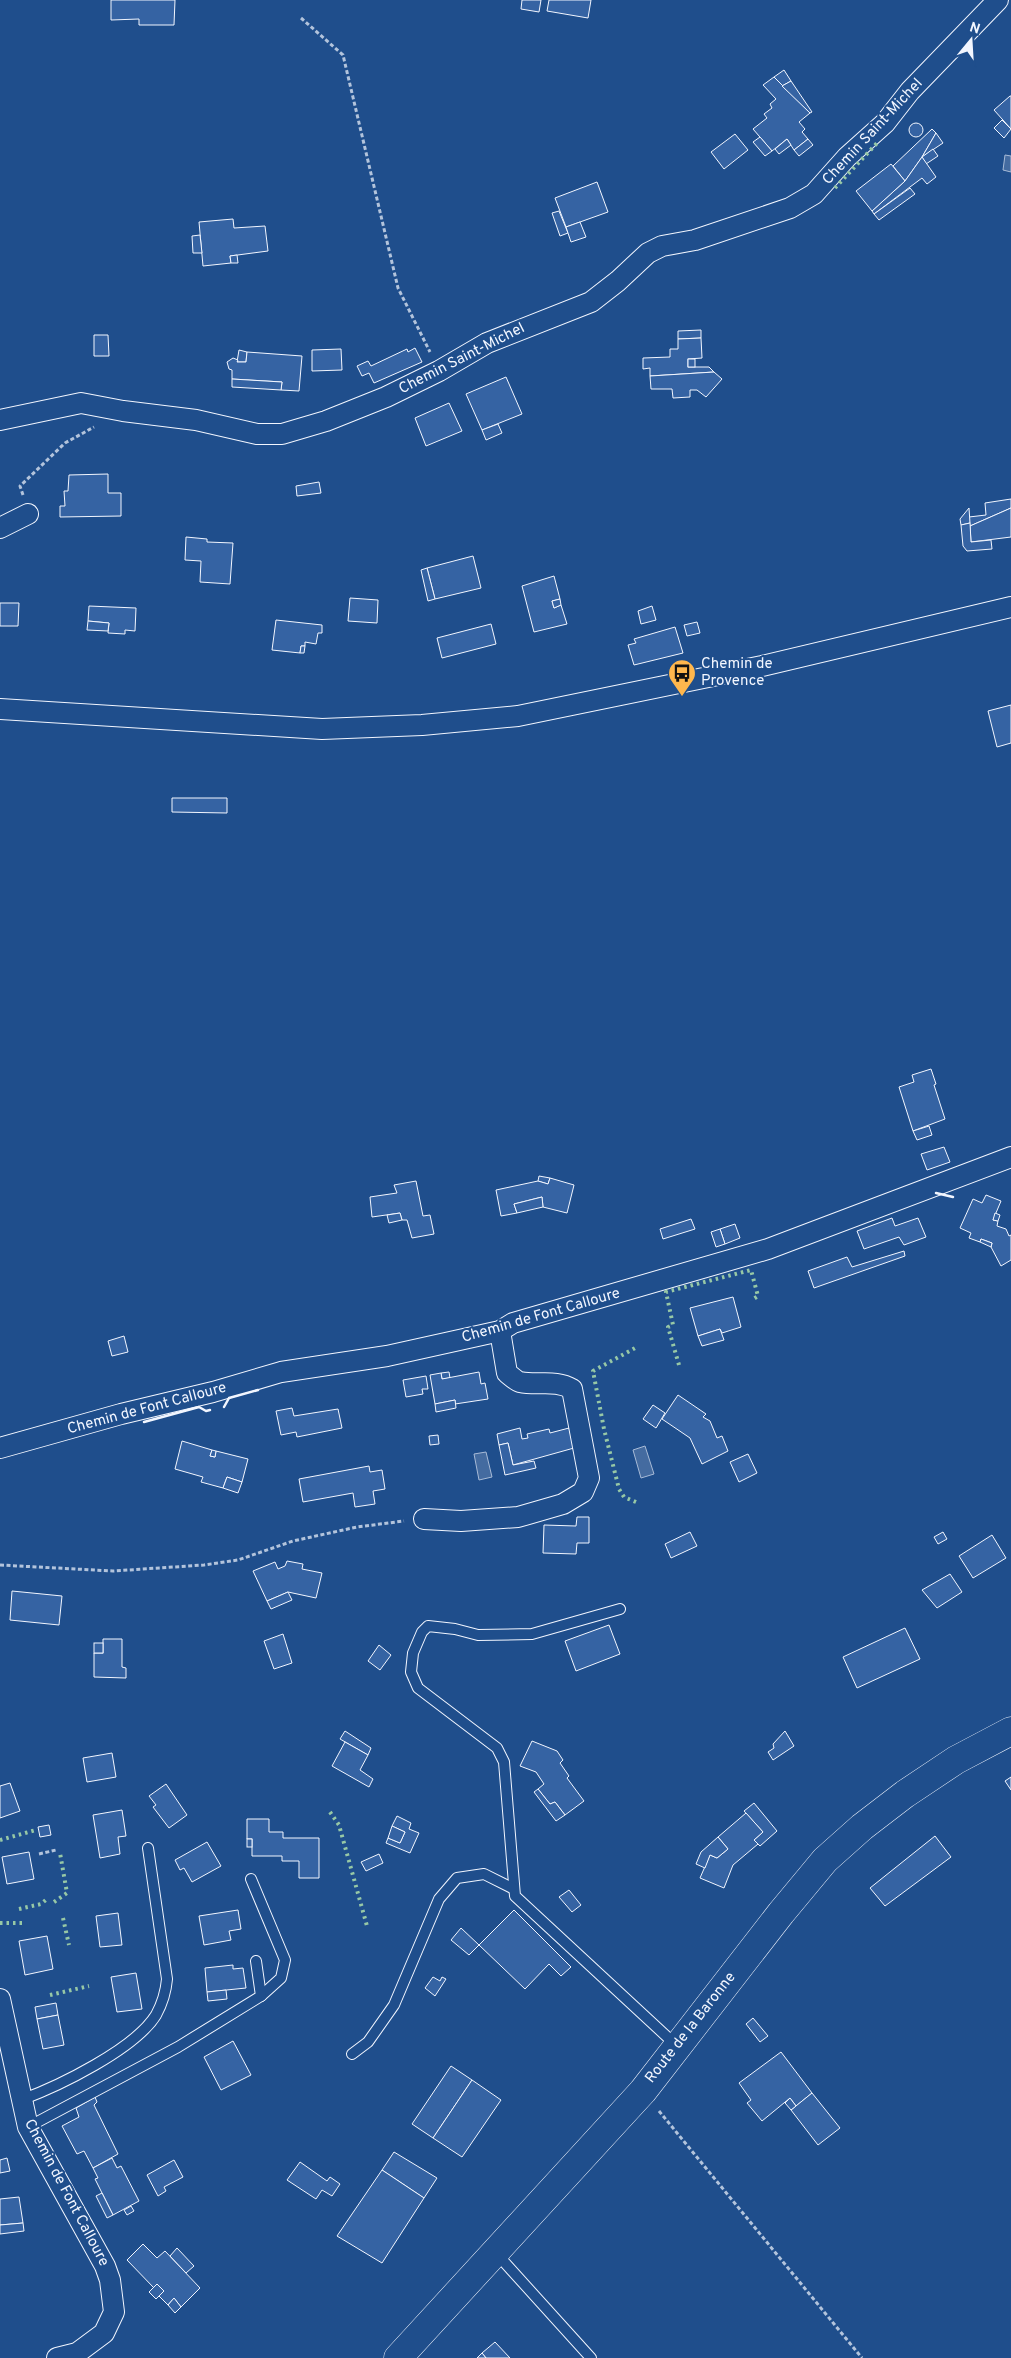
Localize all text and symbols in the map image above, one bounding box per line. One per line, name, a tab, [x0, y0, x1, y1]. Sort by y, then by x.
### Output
north arrow	[946, 15, 996, 65]
text: N	[967, 19, 982, 39]
street label: Chemin Saint-Michel	[819, 75, 927, 189]
street label: Chemin Saint-Michel	[396, 319, 528, 399]
place label: Chemin de Provence	[701, 655, 773, 691]
bus stop icon: Chemin de Provence	[667, 658, 697, 697]
street label: Chemin de Font Calloure	[460, 1284, 622, 1348]
street label: Chemin de Font Calloure	[65, 1379, 229, 1439]
street label: Route de la Baronne	[642, 1969, 740, 2087]
street label: Chemin de Font Calloure	[19, 2116, 113, 2270]

